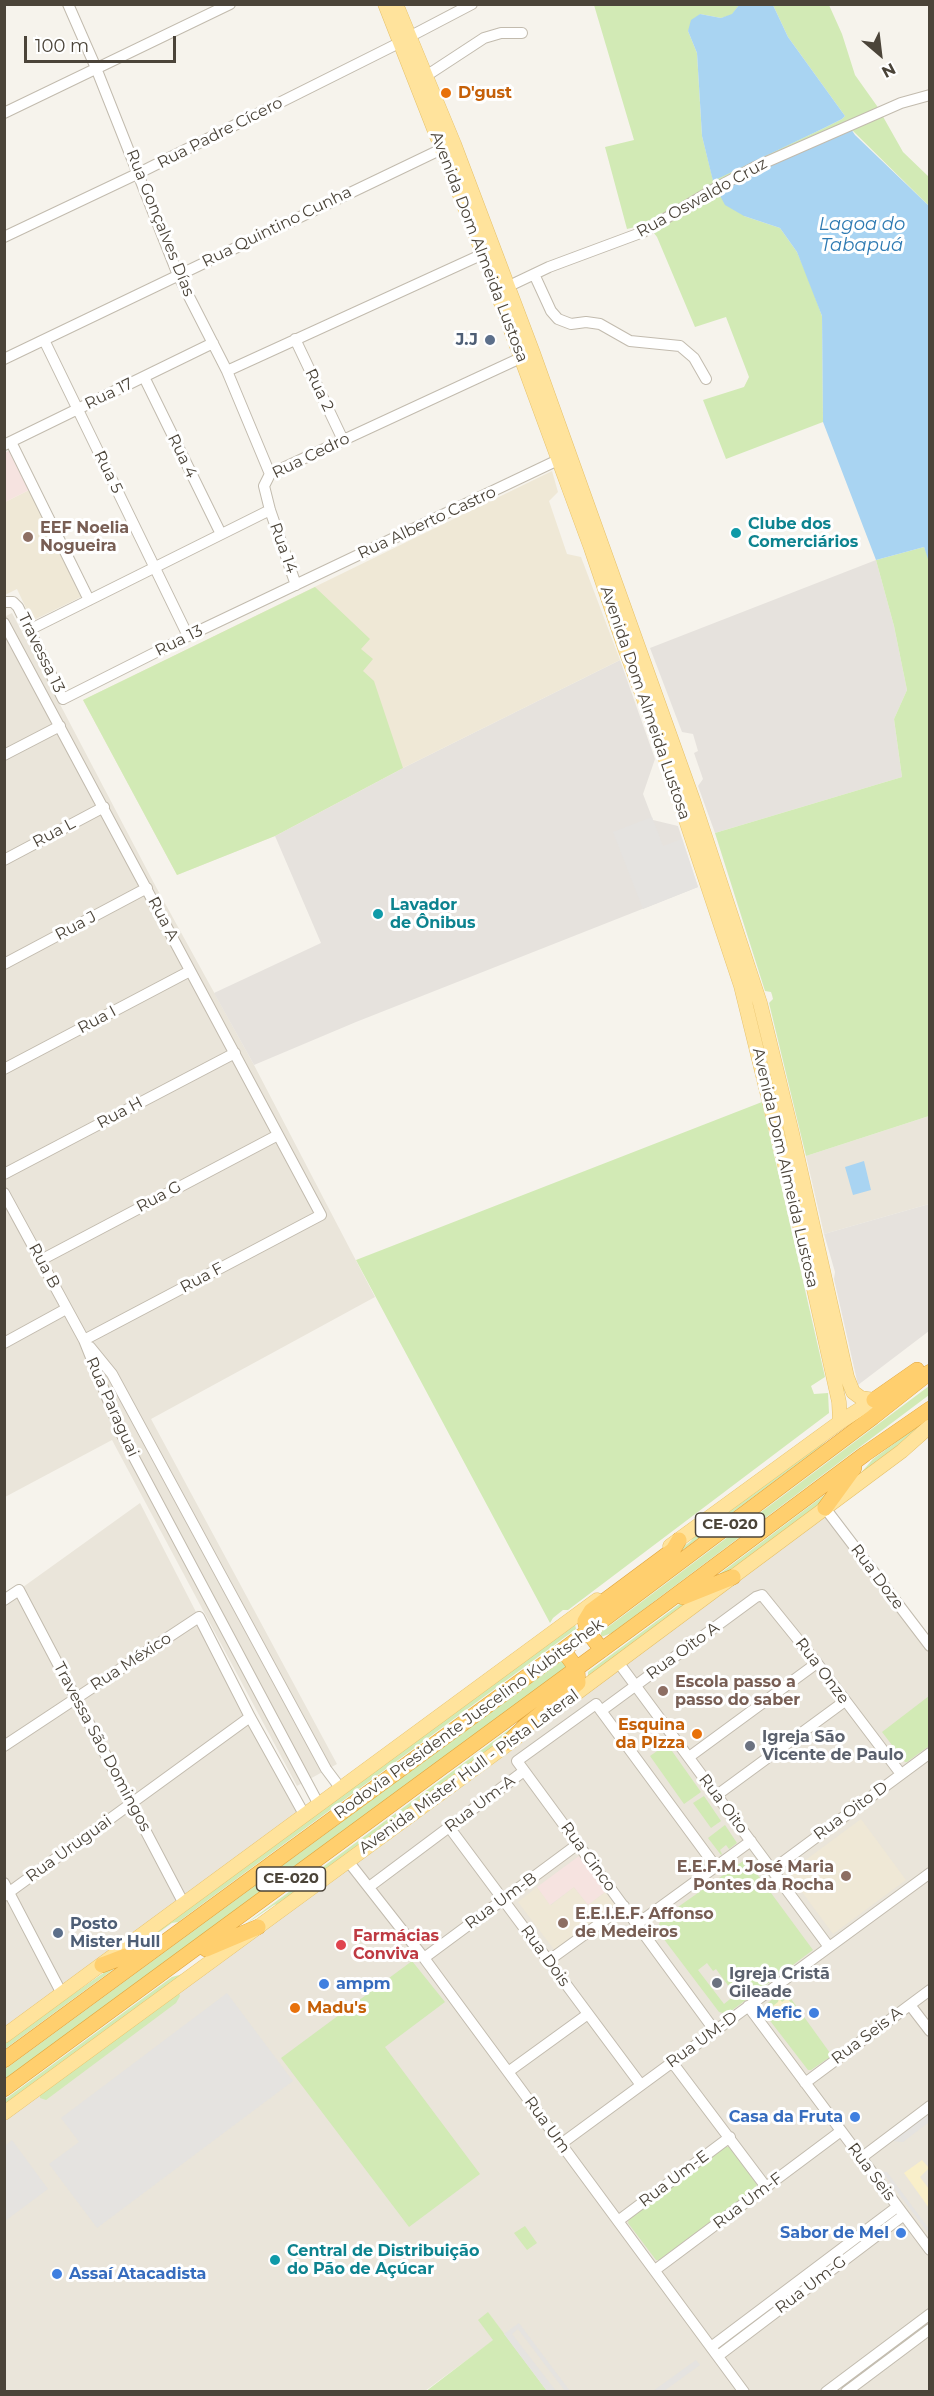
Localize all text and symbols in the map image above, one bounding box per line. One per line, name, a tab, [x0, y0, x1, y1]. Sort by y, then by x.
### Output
scale bar	[27, 24, 178, 62]
north arrow	[850, 24, 910, 84]
text: 100 m	[35, 35, 89, 57]
text: N	[879, 59, 899, 82]
place label: D'gust	[458, 83, 512, 103]
marker: D'gust	[439, 86, 453, 100]
street label: Rua Padre Cícero	[154, 93, 286, 173]
street label: Avenida Dom Almeida Lustosa	[426, 129, 532, 365]
street label: Rua Gonçalves Días	[122, 147, 198, 299]
street label: Rua Oswaldo Cruz	[633, 154, 771, 242]
street label: Rua Quintino Cunha	[199, 182, 355, 272]
water label: Lagoa do Tabapuá	[819, 214, 905, 256]
place label: J.J	[456, 330, 478, 350]
marker: J.J	[483, 333, 497, 347]
street label: Rua 2	[300, 366, 338, 414]
street label: Rua 17	[82, 374, 136, 414]
street label: Rua Cedro	[269, 429, 353, 483]
street label: Rua 4	[163, 431, 201, 481]
street label: Rua 5	[90, 448, 126, 496]
street label: Rua Alberto Castro	[355, 482, 499, 564]
place label: Clube dos Comerciários	[748, 514, 858, 552]
place label: EEF Noelia Nogueira	[40, 518, 129, 556]
street label: Rua 14	[265, 520, 301, 576]
marker: Clube dos Comerciários	[729, 526, 743, 540]
marker: EEF Noelia Nogueira	[21, 530, 35, 544]
street label: Avenida Dom Almeida Lustosa	[596, 584, 694, 822]
street label: Travessa 13	[13, 610, 69, 696]
street label: Rua 13	[152, 621, 206, 661]
street label: Rua L	[29, 814, 79, 852]
street label: Rua A	[143, 894, 183, 944]
place label: Lavador de Ônibus	[390, 895, 476, 933]
street label: Rua J	[52, 907, 100, 945]
marker: Lavador de Ônibus	[371, 907, 385, 921]
street label: Rua I	[74, 1002, 120, 1038]
street label: Avenida Dom Almeida Lustosa	[748, 1046, 822, 1290]
street label: Rua H	[94, 1093, 146, 1133]
street label: Rua G	[133, 1177, 185, 1217]
street label: Rua B	[24, 1240, 64, 1292]
street label: Rua F	[177, 1259, 227, 1297]
street label: Rua Paraguai	[81, 1354, 143, 1460]
road number: CE-020	[696, 1513, 764, 1537]
street label: Rua Doze	[846, 1541, 908, 1613]
street label: Rodovia Presidente Juscelino Kubitschek	[331, 1615, 607, 1823]
street label: Rua Oito A	[643, 1618, 723, 1684]
street label: Rua México	[87, 1629, 175, 1695]
street label: Rua Onze	[791, 1634, 853, 1708]
street label: Travessa São Domingos	[49, 1659, 155, 1835]
place label: Escola passo a passo do saber	[675, 1672, 800, 1710]
marker: Escola passo a passo do saber	[656, 1684, 670, 1698]
street label: Avenida Mister Hull - Pista Lateral	[355, 1686, 583, 1858]
place label: Esquina da PIzza	[615, 1715, 685, 1753]
marker: Esquina da PIzza	[690, 1727, 704, 1741]
place label: Igreja São Vicente de Paulo	[762, 1727, 904, 1765]
marker: Igreja São Vicente de Paulo	[743, 1739, 757, 1753]
street label: Rua Oito	[694, 1770, 752, 1838]
street label: Rua Um-A	[441, 1771, 519, 1837]
street label: Rua Oito D	[810, 1778, 892, 1844]
street label: Rua Uruguai	[22, 1811, 116, 1887]
street label: Rua Cinco	[556, 1818, 620, 1896]
place label: E.E.F.M. José Maria Pontes da Rocha	[677, 1857, 834, 1895]
road number: CE-020	[256, 1867, 326, 1891]
street label: Rua Um-B	[461, 1869, 541, 1933]
marker: E.E.F.M. José Maria Pontes da Rocha	[839, 1869, 853, 1883]
place label: E.E.I.E.F. Affonso de Medeiros	[575, 1904, 714, 1942]
place label: Posto Mister Hull	[70, 1914, 160, 1952]
marker: E.E.I.E.F. Affonso de Medeiros	[556, 1916, 570, 1930]
street label: Rua Dois	[516, 1922, 574, 1990]
marker: Posto Mister Hull	[51, 1926, 65, 1940]
place label: Farmácias Conviva	[353, 1926, 439, 1964]
marker: Farmácias Conviva	[334, 1938, 348, 1952]
place label: Igreja Cristã Gileade	[729, 1964, 830, 2002]
place label: ampm	[336, 1974, 390, 1994]
marker: Igreja Cristã Gileade	[710, 1976, 724, 1990]
marker: ampm	[317, 1977, 331, 1991]
place label: Madu's	[307, 1998, 366, 2018]
marker: Madu's	[288, 2001, 302, 2015]
place label: Mefic	[756, 2003, 802, 2023]
street label: Rua Seis A	[828, 2003, 906, 2069]
marker: Mefic	[807, 2006, 821, 2020]
street label: Rua UM-D	[663, 2008, 741, 2072]
street label: Rua Um	[520, 2093, 574, 2157]
place label: Casa da Fruta	[729, 2107, 843, 2127]
marker: Casa da Fruta	[848, 2110, 862, 2124]
street label: Rua Seis	[843, 2139, 899, 2205]
street label: Rua Um-E	[635, 2147, 713, 2211]
street label: Rua Um-F	[710, 2169, 786, 2233]
place label: Sabor de Mel	[780, 2223, 889, 2243]
marker: Sabor de Mel	[894, 2226, 908, 2240]
place label: Central de Distribuição do Pão de Açúcar	[287, 2241, 479, 2279]
street label: Rua Um-G	[772, 2252, 850, 2318]
marker: Central de Distribuição do Pão de Açúcar	[268, 2253, 282, 2267]
place label: Assaí Atacadista	[69, 2264, 206, 2284]
marker: Assaí Atacadista	[50, 2267, 64, 2281]

